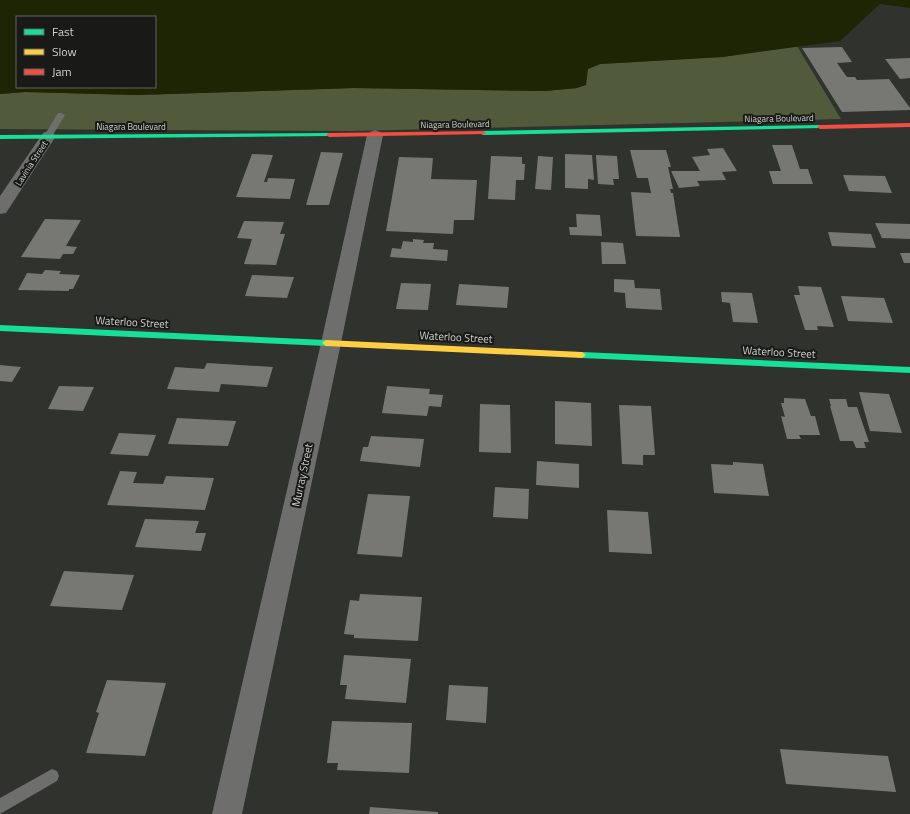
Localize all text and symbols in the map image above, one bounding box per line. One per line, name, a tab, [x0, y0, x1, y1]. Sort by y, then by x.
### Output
legend	[16, 16, 156, 88]
text: Fast	[52, 22, 75, 41]
text: Slow	[52, 42, 77, 61]
text: Jam	[52, 62, 72, 81]
street label: Niagara Boulevard	[744, 111, 814, 125]
street label: Niagara Boulevard	[420, 117, 490, 131]
street label: Niagara Boulevard	[96, 120, 166, 133]
street label: Lavinia Street	[12, 137, 51, 188]
street label: Waterloo Street	[95, 312, 169, 332]
street label: Waterloo Street	[419, 327, 493, 347]
street label: Waterloo Street	[742, 342, 816, 362]
street label: Murray Street	[287, 442, 317, 508]

